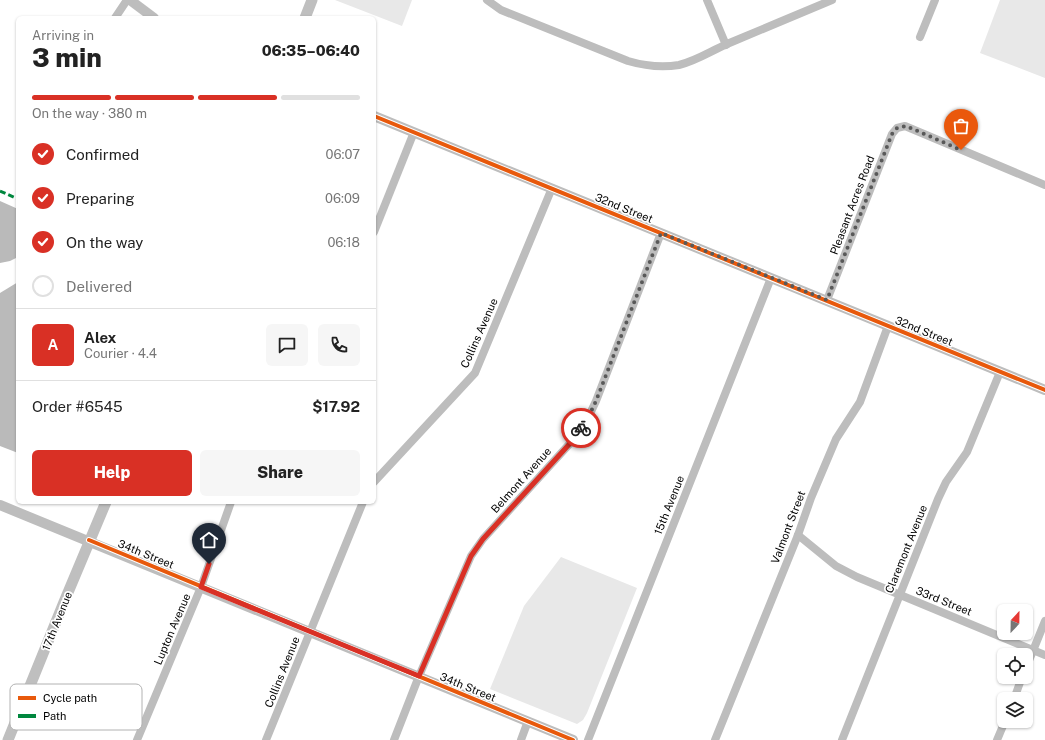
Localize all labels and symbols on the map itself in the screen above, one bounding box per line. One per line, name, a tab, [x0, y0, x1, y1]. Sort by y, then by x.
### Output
pin	[944, 109, 978, 150]
street label: Pleasant Acres Road	[828, 154, 876, 256]
street label: 32nd Street	[593, 191, 655, 225]
street label: Collins Avenue	[458, 296, 500, 370]
street label: 32nd Street	[893, 314, 955, 348]
courier	[561, 408, 601, 448]
street label: Belmont Avenue	[489, 445, 553, 515]
street label: 15th Avenue	[652, 474, 686, 536]
street label: Valmont Street	[769, 489, 807, 565]
street label: Claremont Avenue	[883, 503, 929, 595]
pin	[192, 523, 226, 564]
street label: 34th Street	[116, 537, 176, 571]
street label: 33rd Street	[914, 584, 974, 618]
street label: 17th Avenue	[40, 590, 74, 652]
street label: Lupton Avenue	[152, 592, 192, 666]
north arrow	[997, 604, 1033, 640]
street label: Collins Avenue	[262, 635, 302, 709]
street label: 34th Street	[438, 670, 498, 704]
legend	[10, 684, 142, 730]
text: Cycle path	[43, 692, 97, 704]
text: Path	[43, 710, 66, 722]

